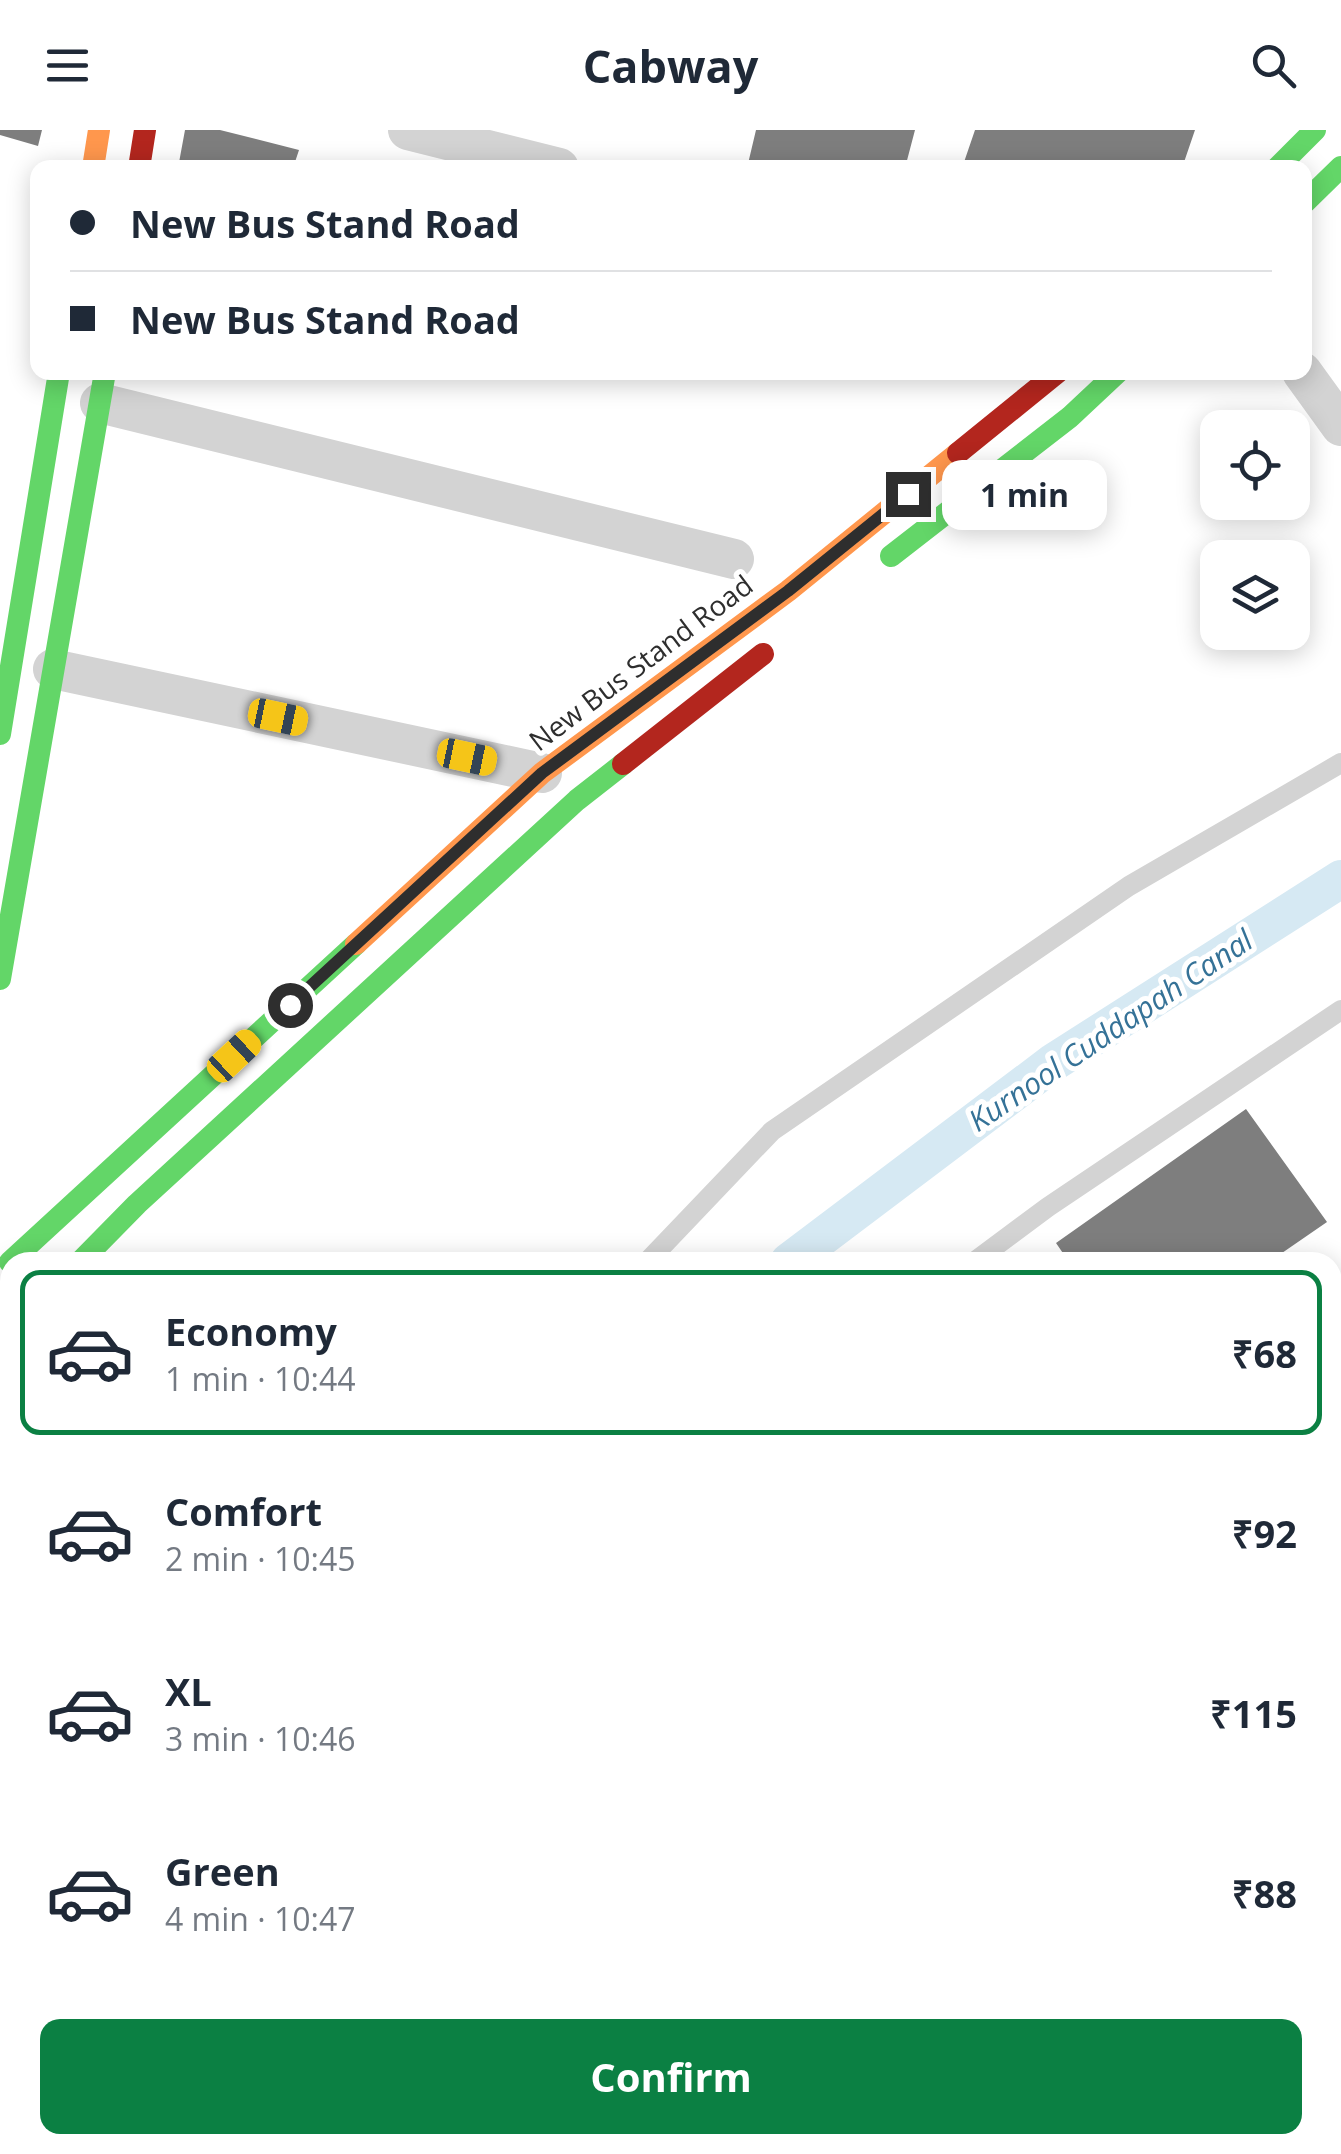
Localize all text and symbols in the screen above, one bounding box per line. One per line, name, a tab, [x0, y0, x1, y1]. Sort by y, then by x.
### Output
text: Cabway	[583, 35, 758, 96]
icon: menu	[40, 38, 95, 93]
icon: search	[1246, 38, 1301, 93]
text: New Bus Stand Road	[130, 197, 520, 249]
text: New Bus Stand Road	[130, 293, 520, 345]
map controls	[1200, 410, 1310, 650]
button: locate	[1200, 410, 1310, 520]
callout: 1 min	[943, 459, 1108, 529]
route end	[886, 472, 931, 517]
text: 1 min	[980, 473, 1069, 516]
button: layers	[1200, 540, 1310, 650]
street label: New Bus Stand Road	[521, 566, 760, 759]
car	[246, 696, 310, 738]
car	[435, 736, 499, 778]
water label: Kurnool Cuddapah Canal	[960, 918, 1262, 1140]
route start	[268, 983, 313, 1028]
car	[202, 1025, 266, 1087]
text: Economy	[165, 1305, 337, 1357]
icon: car	[45, 1308, 135, 1398]
text: ₹68	[1232, 1327, 1297, 1379]
text: 1 min · 10:44	[165, 1357, 356, 1400]
text: Comfort	[165, 1485, 322, 1537]
icon: car	[45, 1488, 135, 1578]
text: ₹92	[1232, 1507, 1297, 1559]
text: 2 min · 10:45	[165, 1537, 356, 1580]
text: XL	[165, 1665, 212, 1717]
icon: car	[45, 1668, 135, 1758]
text: ₹115	[1210, 1687, 1297, 1739]
text: 3 min · 10:46	[165, 1717, 356, 1760]
text: Green	[165, 1845, 280, 1897]
icon: car	[45, 1848, 135, 1938]
text: ₹88	[1232, 1867, 1297, 1919]
text: 4 min · 10:47	[165, 1897, 356, 1940]
button: Confirm	[40, 2019, 1302, 2134]

